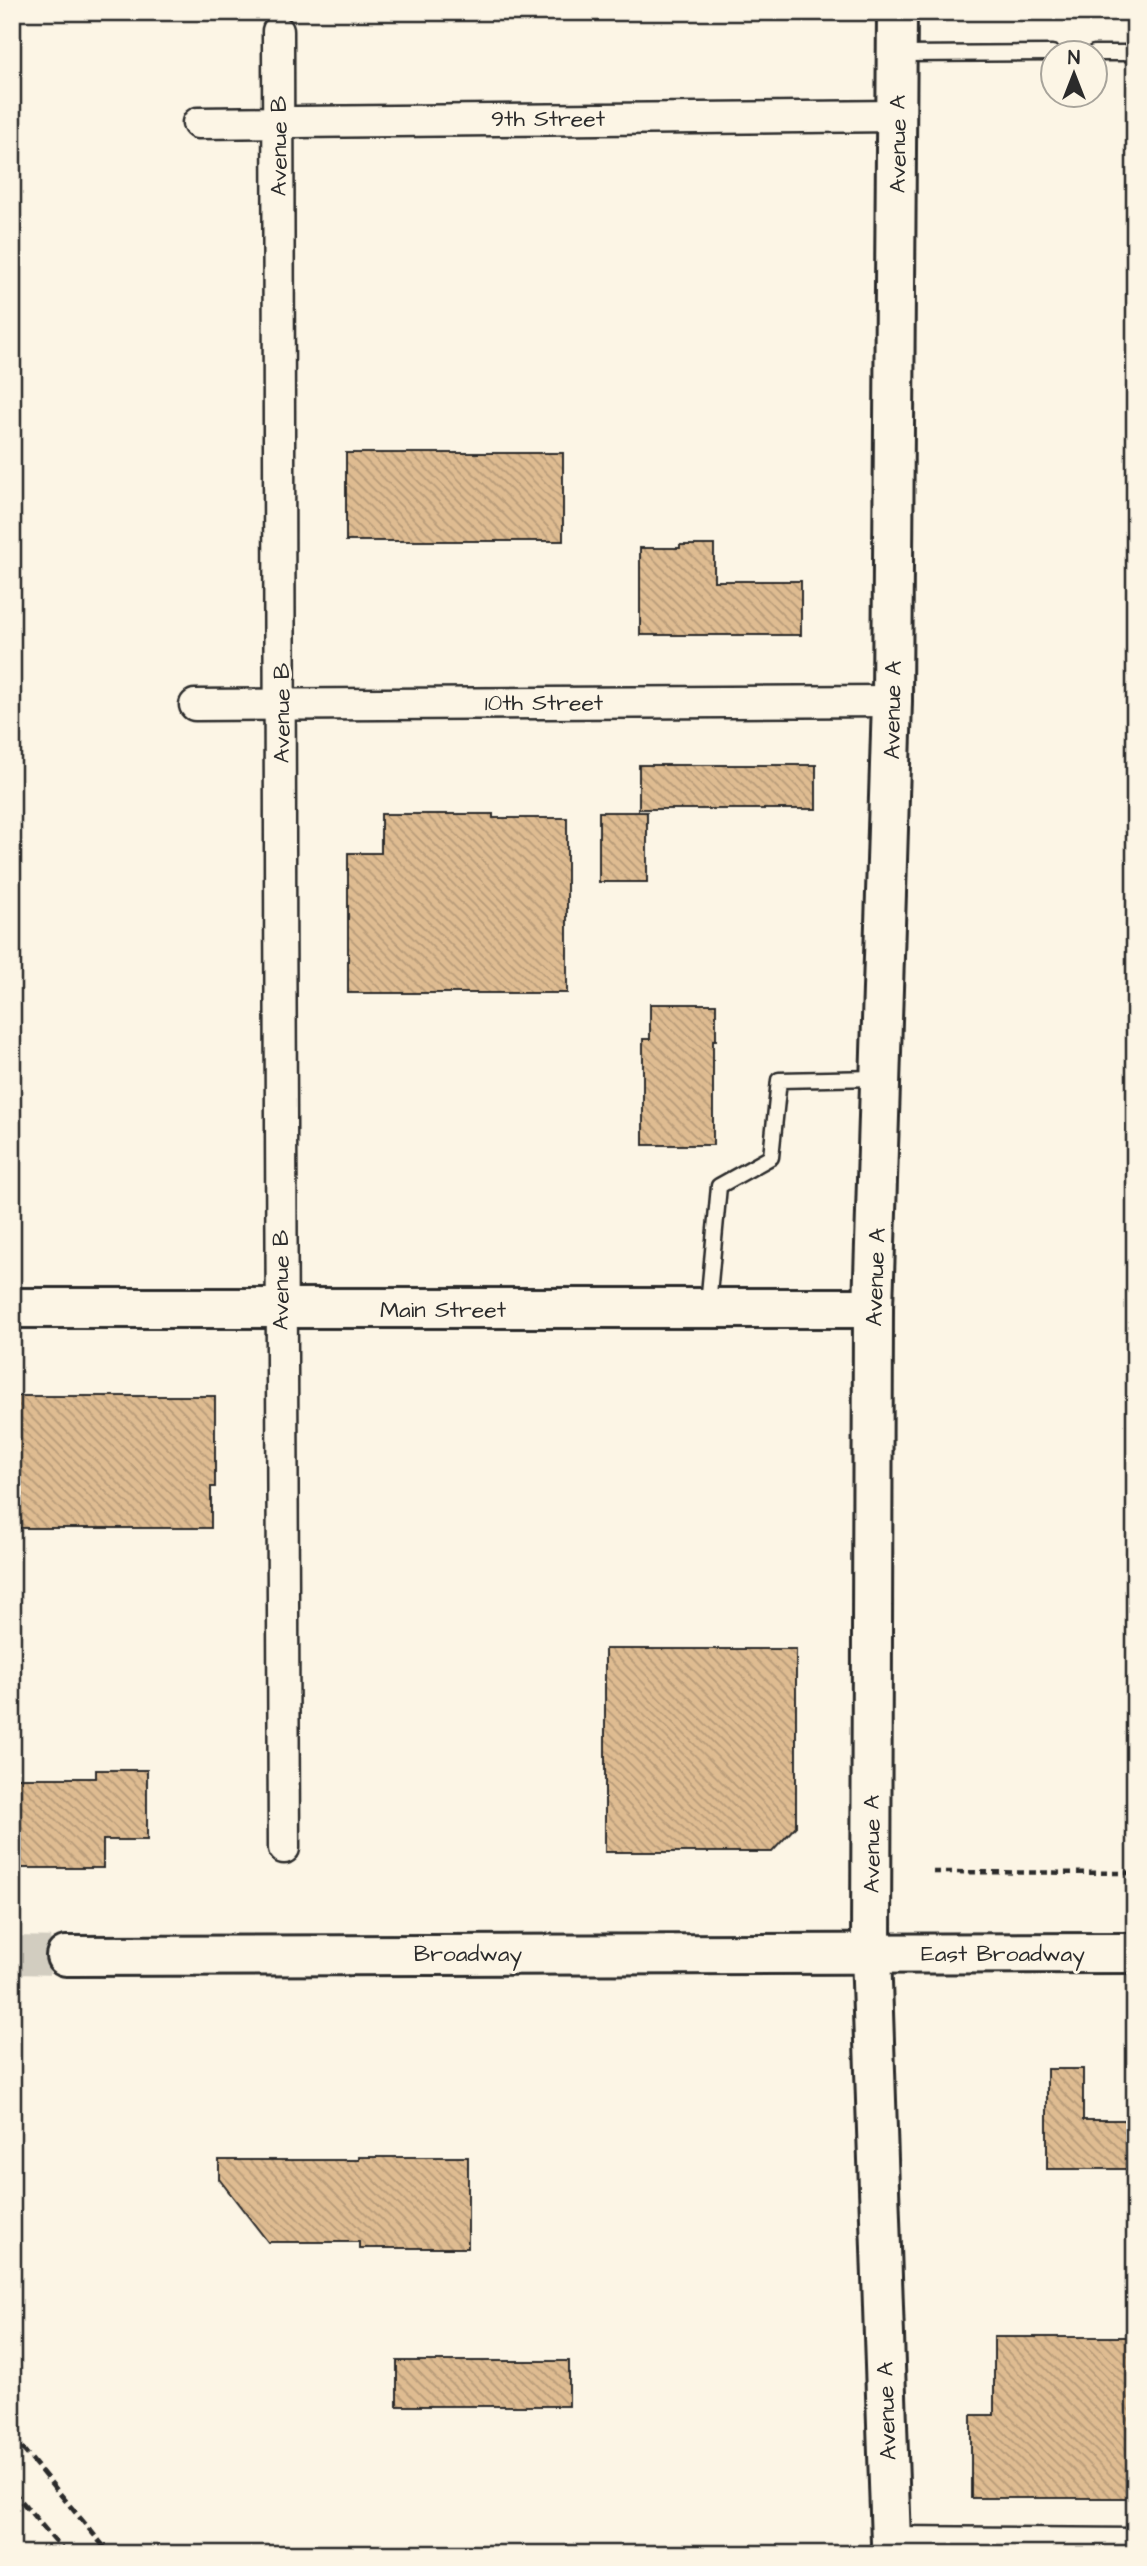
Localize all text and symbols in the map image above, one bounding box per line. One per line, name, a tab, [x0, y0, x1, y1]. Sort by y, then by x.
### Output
north arrow	[1038, 38, 1108, 108]
text: N	[1068, 45, 1080, 72]
street label: Avenue A	[882, 94, 914, 193]
street label: Avenue B	[263, 96, 295, 196]
street label: 9th Street	[491, 103, 606, 135]
street label: Avenue A	[876, 660, 910, 760]
street label: Avenue B	[266, 663, 298, 763]
street label: 10th Street	[485, 687, 604, 719]
street label: Avenue A	[858, 1227, 894, 1327]
street label: Avenue B	[265, 1230, 297, 1330]
street label: Main Street	[380, 1294, 507, 1326]
street label: Avenue A	[856, 1794, 888, 1893]
street label: Broadway	[414, 1938, 523, 1971]
street label: East Broadway	[921, 1938, 1085, 1971]
street label: Avenue A	[869, 2361, 905, 2461]

